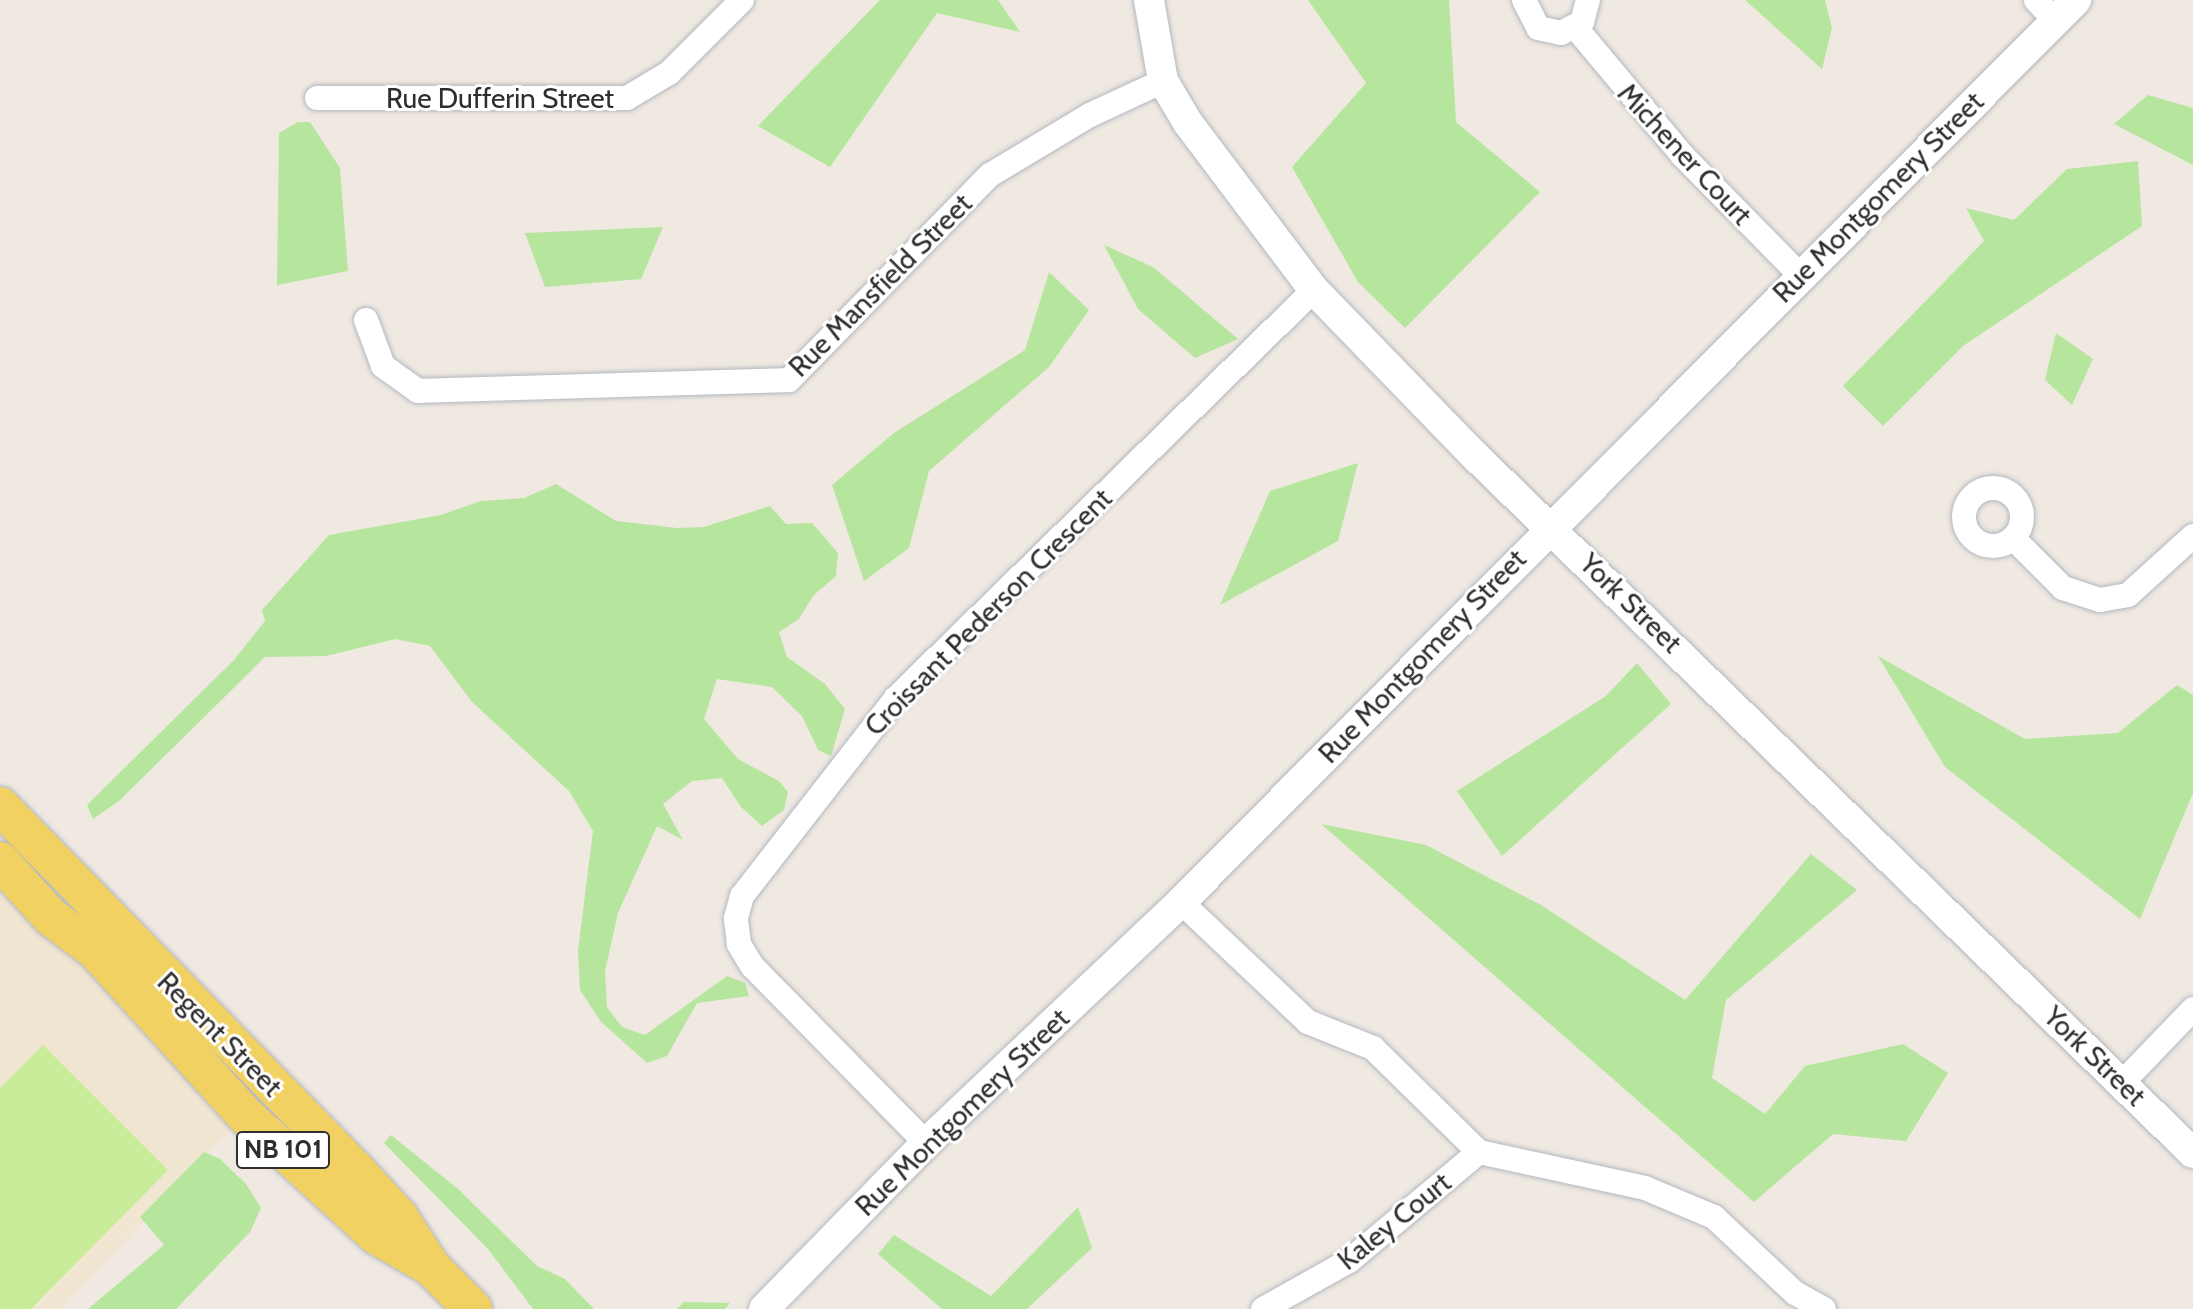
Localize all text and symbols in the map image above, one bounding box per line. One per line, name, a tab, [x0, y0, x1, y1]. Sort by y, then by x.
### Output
street label: Michener Court	[1611, 76, 1759, 232]
street label: Rue Dufferin Street	[386, 81, 614, 115]
street label: Rue Montgomery Street	[1766, 85, 1990, 309]
street label: Rue Mansfield Street	[782, 187, 978, 383]
street label: Croissant Pederson Crescent	[858, 482, 1118, 742]
street label: Rue Montgomery Street	[1311, 542, 1533, 770]
street label: York Street	[1573, 546, 1689, 660]
street label: Regent Street	[151, 965, 289, 1103]
street label: York Street	[2037, 999, 2153, 1113]
street label: Rue Montgomery Street	[848, 1001, 1076, 1223]
road number: NB 101	[235, 1128, 331, 1172]
street label: Kaley Court	[1331, 1165, 1457, 1277]

